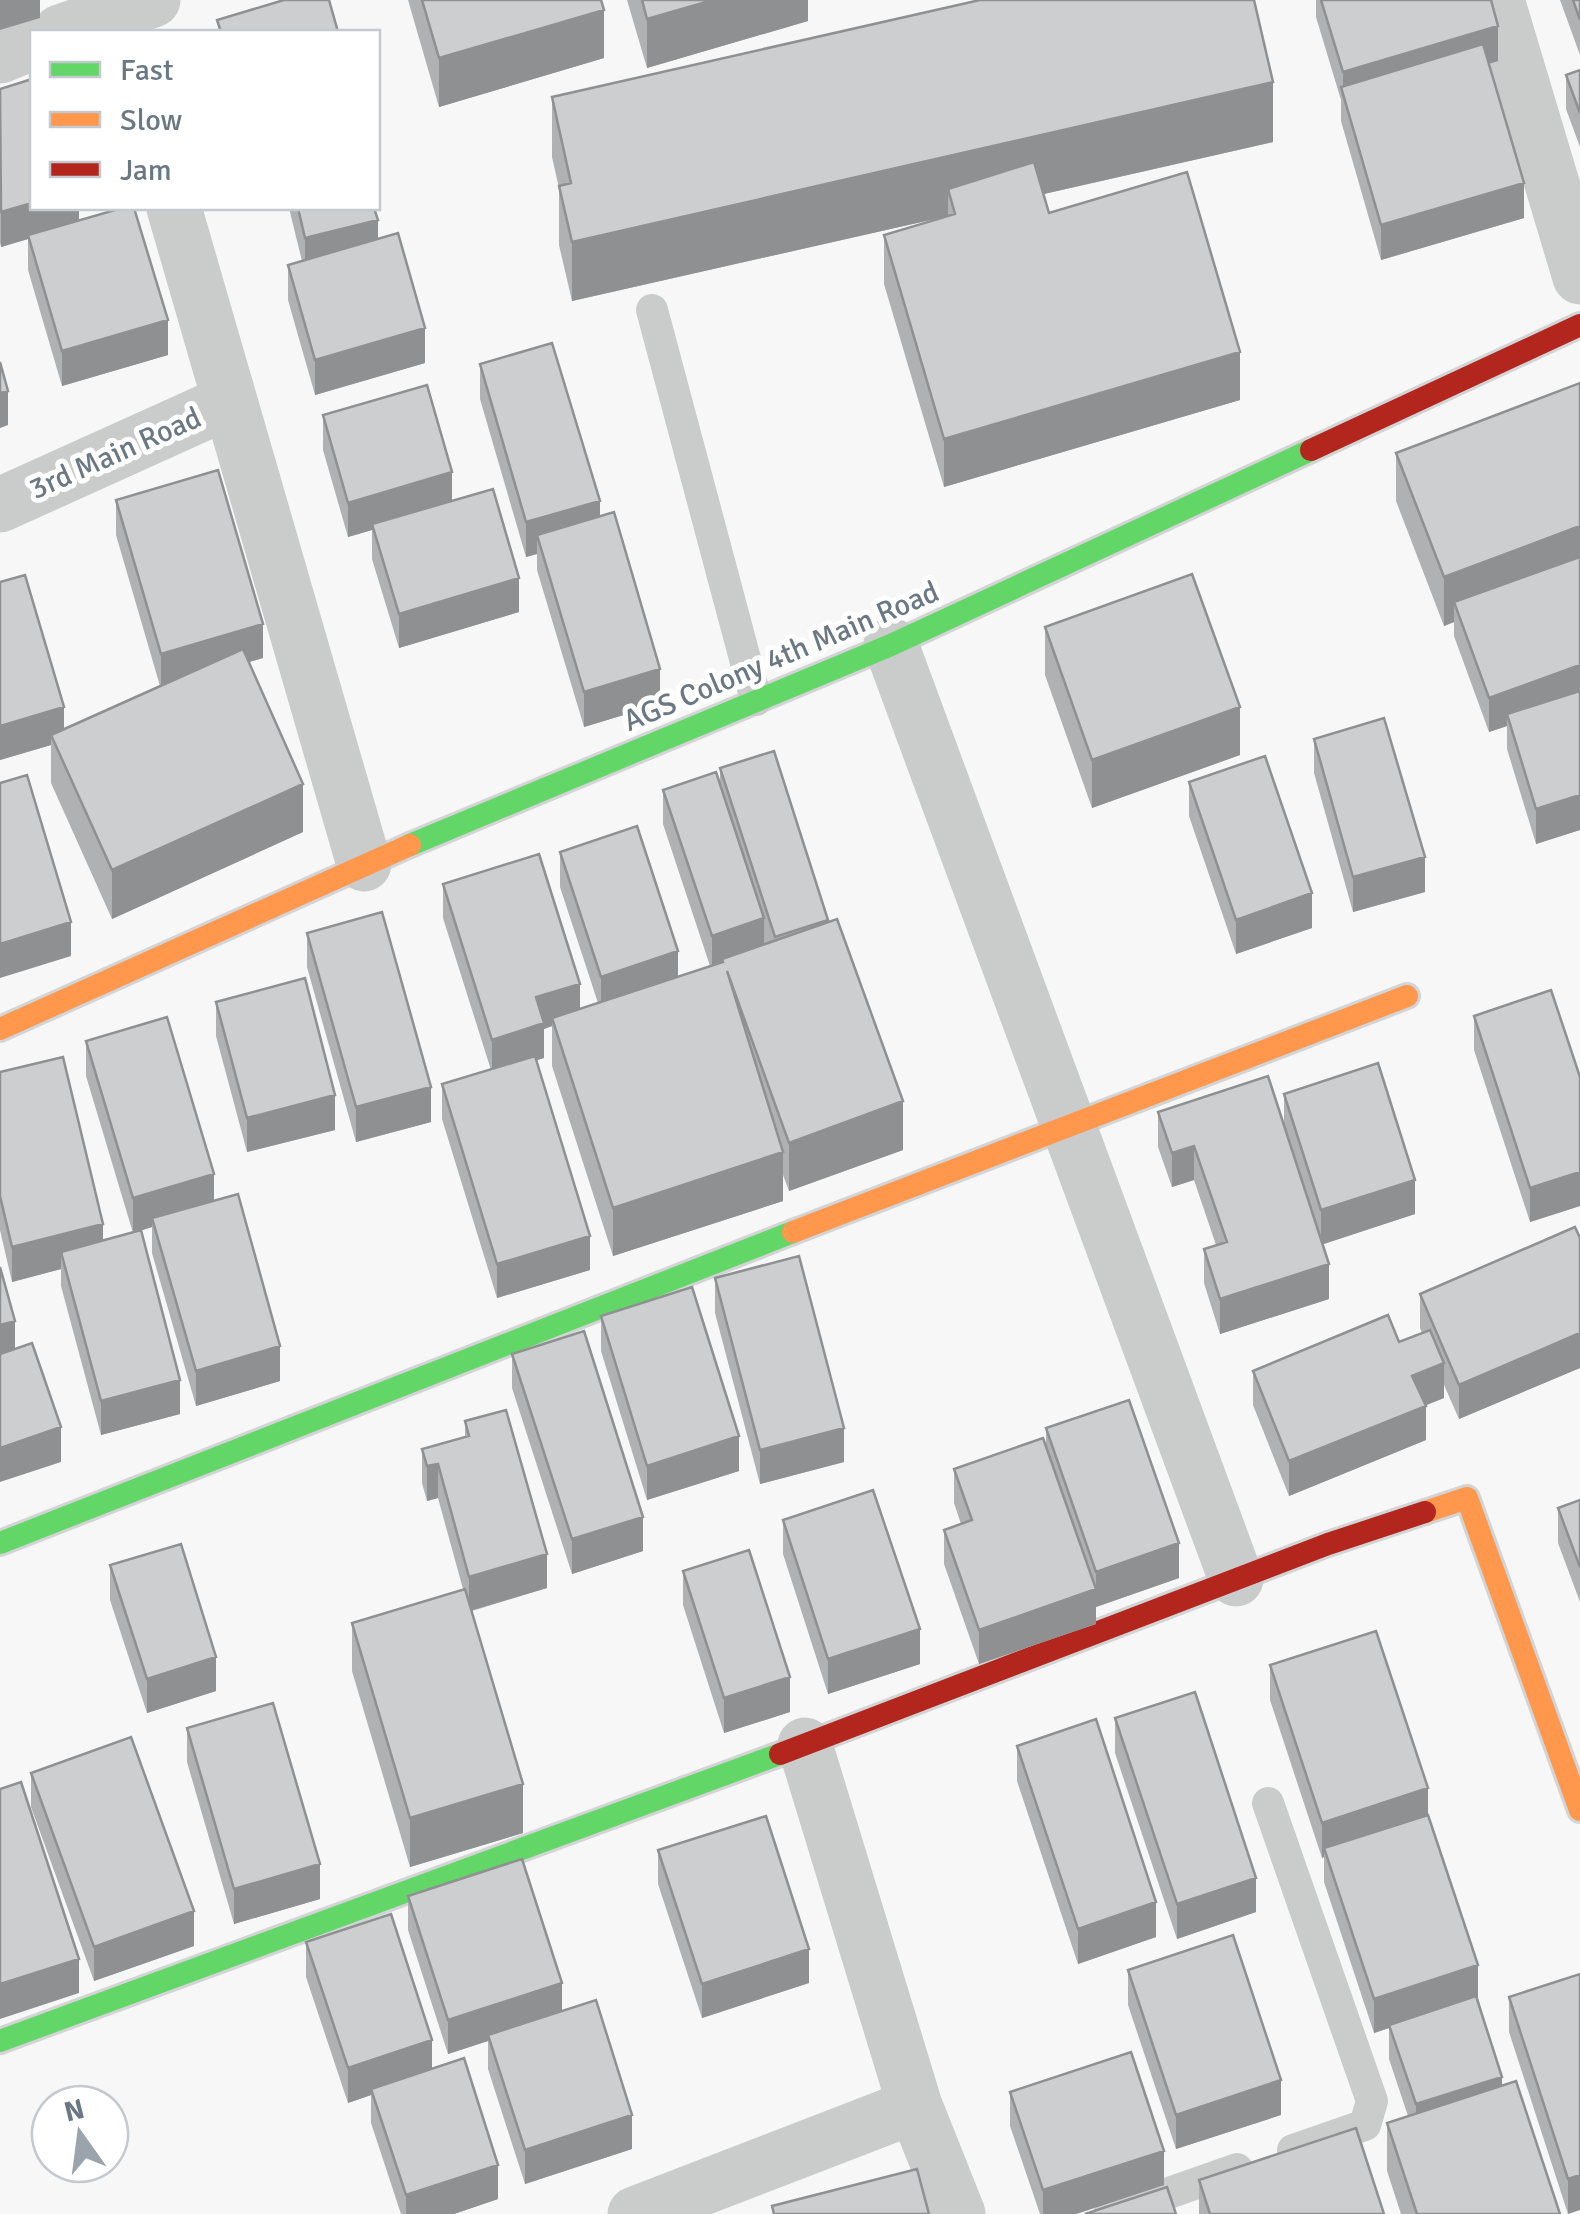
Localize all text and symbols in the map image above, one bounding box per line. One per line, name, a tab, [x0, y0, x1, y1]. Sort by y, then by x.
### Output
legend	[30, 30, 380, 210]
text: Fast	[120, 52, 173, 89]
text: Slow	[120, 102, 182, 139]
text: Jam	[120, 152, 172, 189]
street label: 3rd Main Road	[24, 399, 207, 508]
street label: AGS Colony 4th Main Road	[618, 573, 944, 740]
north arrow	[30, 2084, 130, 2184]
text: N	[61, 2092, 88, 2130]

